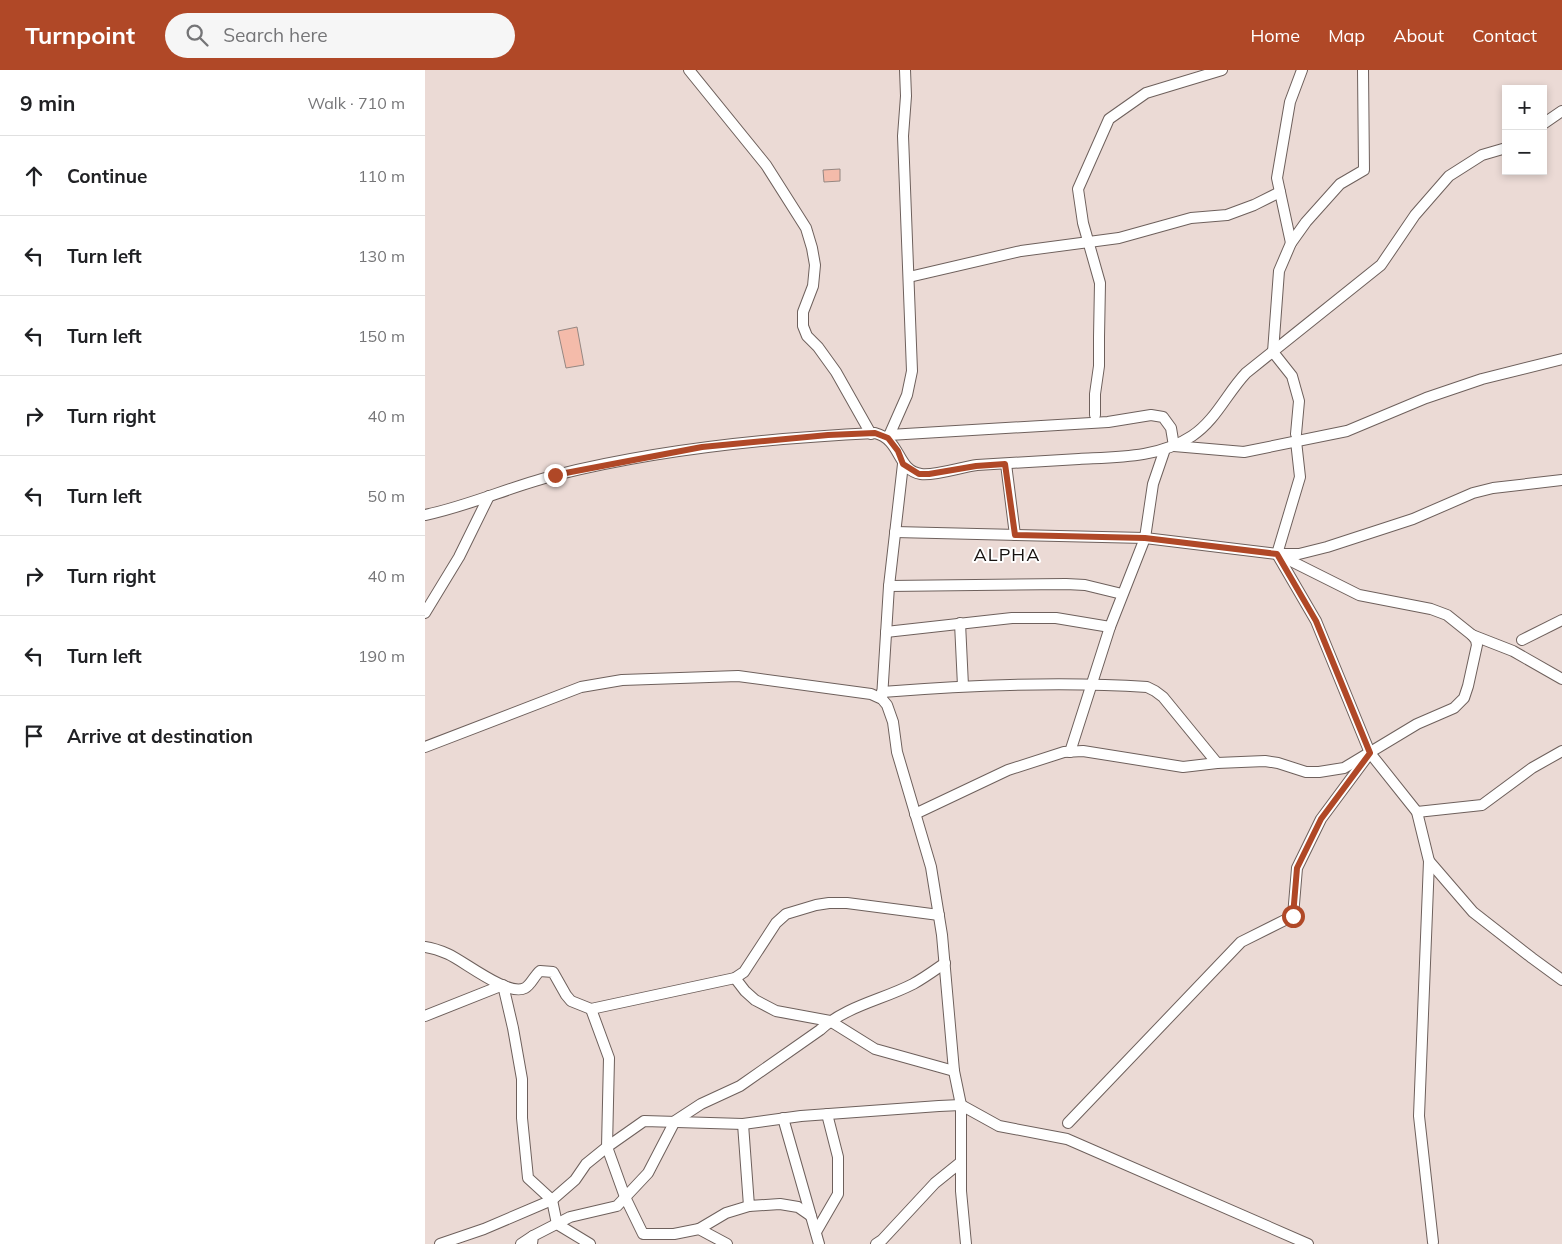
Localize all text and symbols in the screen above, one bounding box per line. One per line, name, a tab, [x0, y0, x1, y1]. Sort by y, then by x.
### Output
search box	[165, 13, 515, 58]
text: Turnpoint	[25, 20, 135, 50]
icon: search	[183, 21, 211, 49]
text: Search here	[223, 23, 328, 47]
text: Home	[1250, 24, 1300, 47]
text: Map	[1328, 24, 1365, 47]
text: About	[1393, 24, 1444, 47]
text: Contact	[1472, 24, 1537, 47]
map controls	[1502, 85, 1547, 175]
button: +	[1502, 85, 1547, 130]
text: 9 min	[20, 90, 75, 116]
text: Walk · 710 m	[307, 93, 405, 113]
button: −	[1502, 130, 1547, 175]
icon: ahead	[20, 162, 48, 190]
text: Continue	[67, 164, 147, 188]
text: 110 m	[358, 166, 405, 186]
icon: left	[20, 242, 48, 270]
text: Turn left	[67, 244, 142, 268]
text: 130 m	[358, 246, 405, 266]
icon: left	[20, 322, 48, 350]
text: Turn left	[67, 324, 142, 348]
text: 150 m	[358, 326, 405, 346]
icon: right	[20, 402, 48, 430]
text: Turn right	[67, 404, 156, 428]
text: 40 m	[368, 406, 405, 426]
route end	[544, 464, 567, 487]
icon: left	[20, 482, 48, 510]
text: Turn left	[67, 484, 142, 508]
text: 50 m	[368, 486, 405, 506]
district label: ALPHA	[974, 543, 1040, 566]
icon: right	[20, 562, 48, 590]
text: Turn right	[67, 564, 156, 588]
text: 40 m	[368, 566, 405, 586]
icon: left	[20, 642, 48, 670]
text: Turn left	[67, 644, 142, 668]
text: 190 m	[358, 646, 405, 666]
icon: arrive	[20, 722, 48, 750]
text: Arrive at destination	[67, 724, 253, 748]
route start	[1282, 905, 1305, 928]

